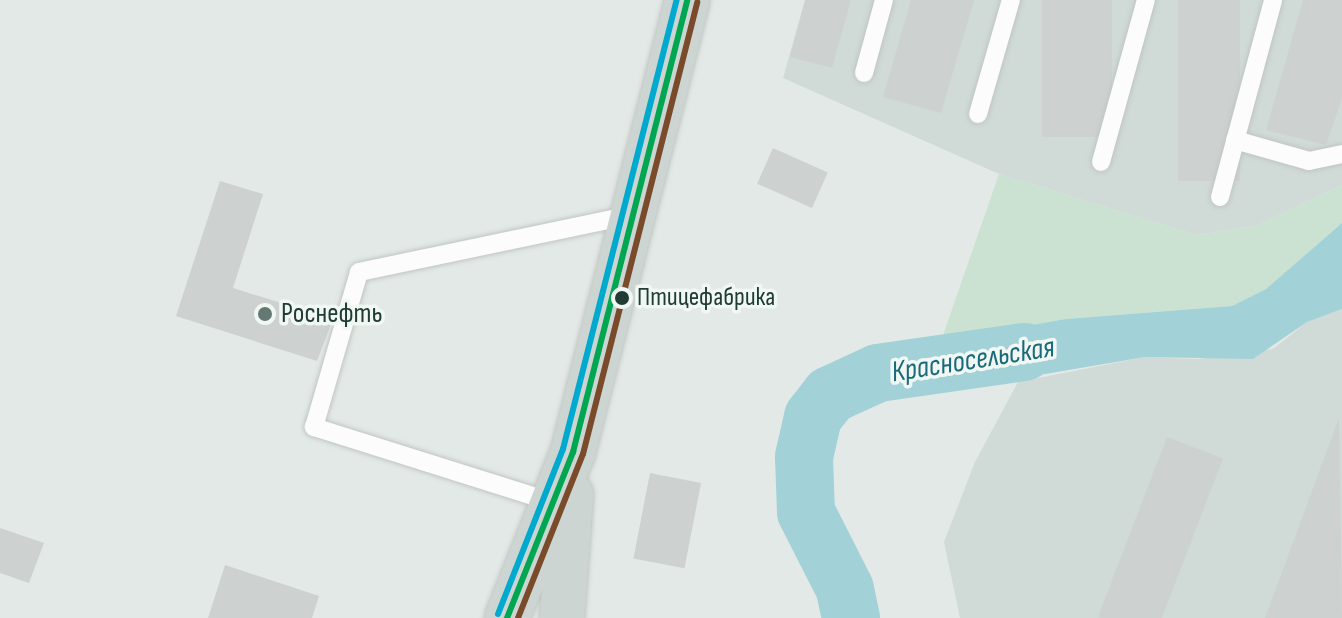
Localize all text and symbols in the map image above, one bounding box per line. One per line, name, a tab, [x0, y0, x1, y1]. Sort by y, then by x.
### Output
place label: Птицефабрика	[637, 282, 775, 314]
marker: Птицефабрика	[614, 290, 630, 306]
place label: Роснефть	[281, 297, 383, 331]
marker: Роснефть	[256, 305, 274, 323]
water label: Красносельская	[889, 329, 1057, 391]

